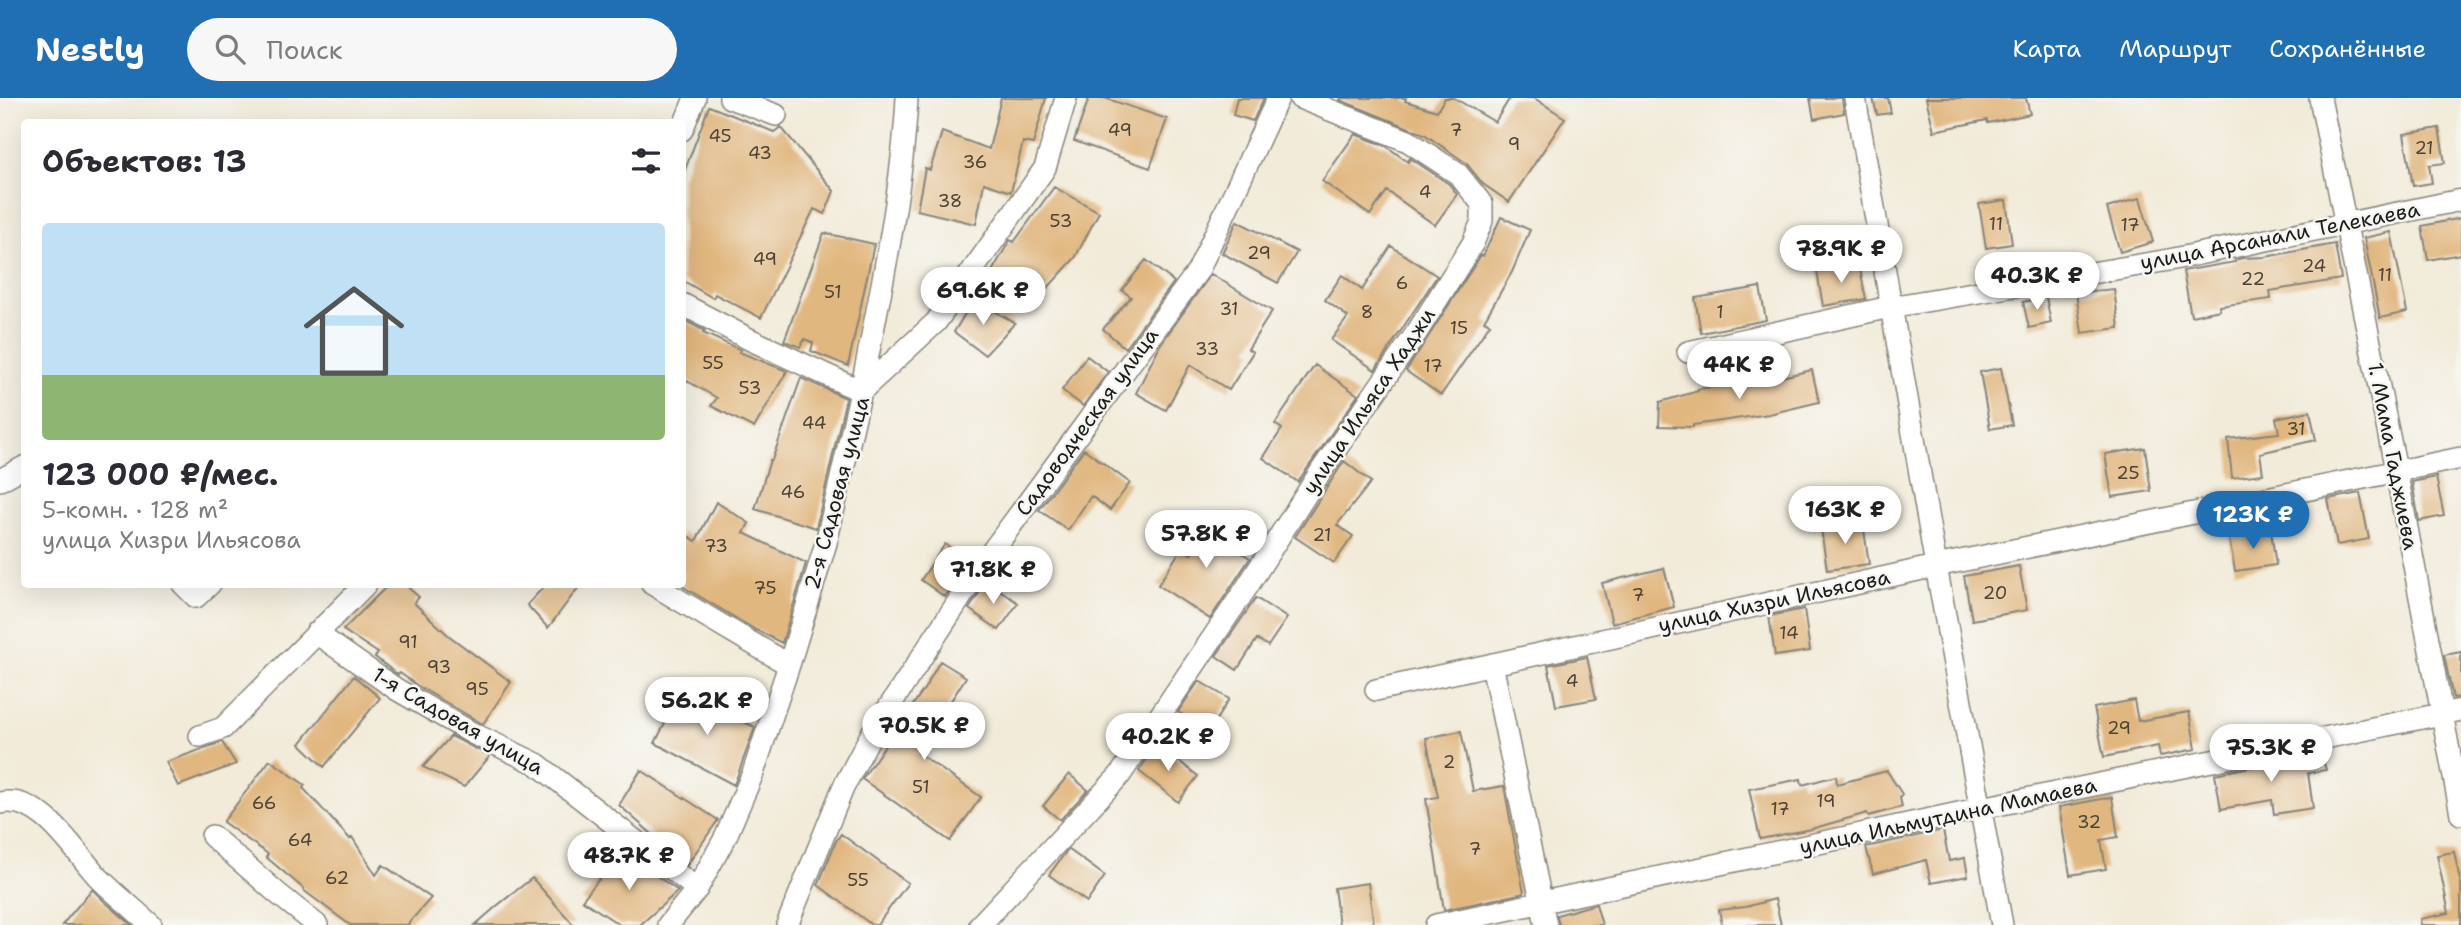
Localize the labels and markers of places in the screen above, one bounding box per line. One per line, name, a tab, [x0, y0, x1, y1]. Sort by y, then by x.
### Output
pin: 78.9K ₽	[1776, 226, 1906, 285]
pin: 40.3K ₽	[1972, 252, 2102, 312]
pin: 69.6K ₽	[918, 268, 1048, 327]
pin: 44K ₽	[1690, 342, 1788, 401]
pin: 163K ₽	[1788, 486, 1902, 546]
pin: 123K ₽	[2196, 491, 2310, 551]
pin: 57.8K ₽	[1141, 510, 1271, 570]
pin: 71.8K ₽	[928, 546, 1058, 606]
pin: 56.2K ₽	[642, 678, 772, 737]
pin: 70.5K ₽	[859, 702, 989, 762]
pin: 40.2K ₽	[1103, 714, 1233, 773]
pin: 75.3K ₽	[2206, 724, 2336, 784]
pin: 48.7K ₽	[564, 832, 694, 892]

